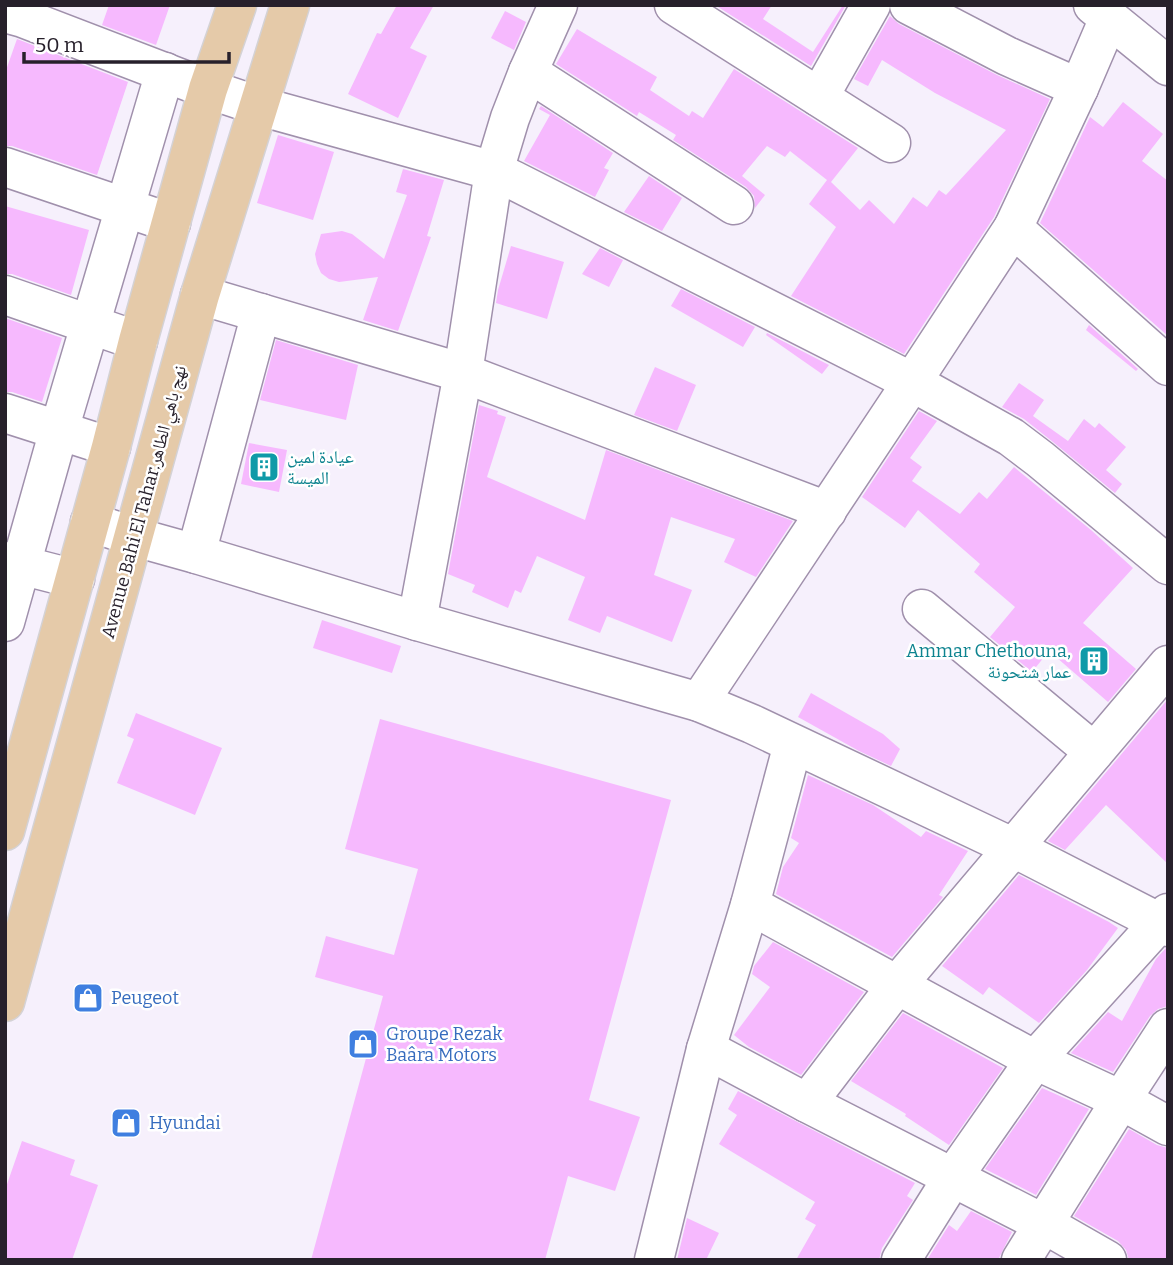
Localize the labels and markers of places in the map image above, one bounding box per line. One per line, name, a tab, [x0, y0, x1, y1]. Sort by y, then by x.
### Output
place label: عيادة لمين الميسة	[287, 446, 354, 489]
building icon: عيادة لمين الميسة	[247, 450, 281, 484]
place label: Ammar Chethouna, عمار شتحونة	[906, 640, 1071, 683]
building icon: Ammar Chethouna, عمار شتحونة	[1077, 644, 1111, 678]
shop icon: Peugeot	[71, 981, 105, 1015]
place label: Peugeot	[111, 987, 179, 1009]
place label: Groupe Rezak Baâra Motors	[386, 1023, 503, 1066]
shop icon: Groupe Rezak Baâra Motors	[346, 1027, 380, 1061]
shop icon: Hyundai	[109, 1106, 143, 1140]
place label: Hyundai	[149, 1112, 221, 1134]

